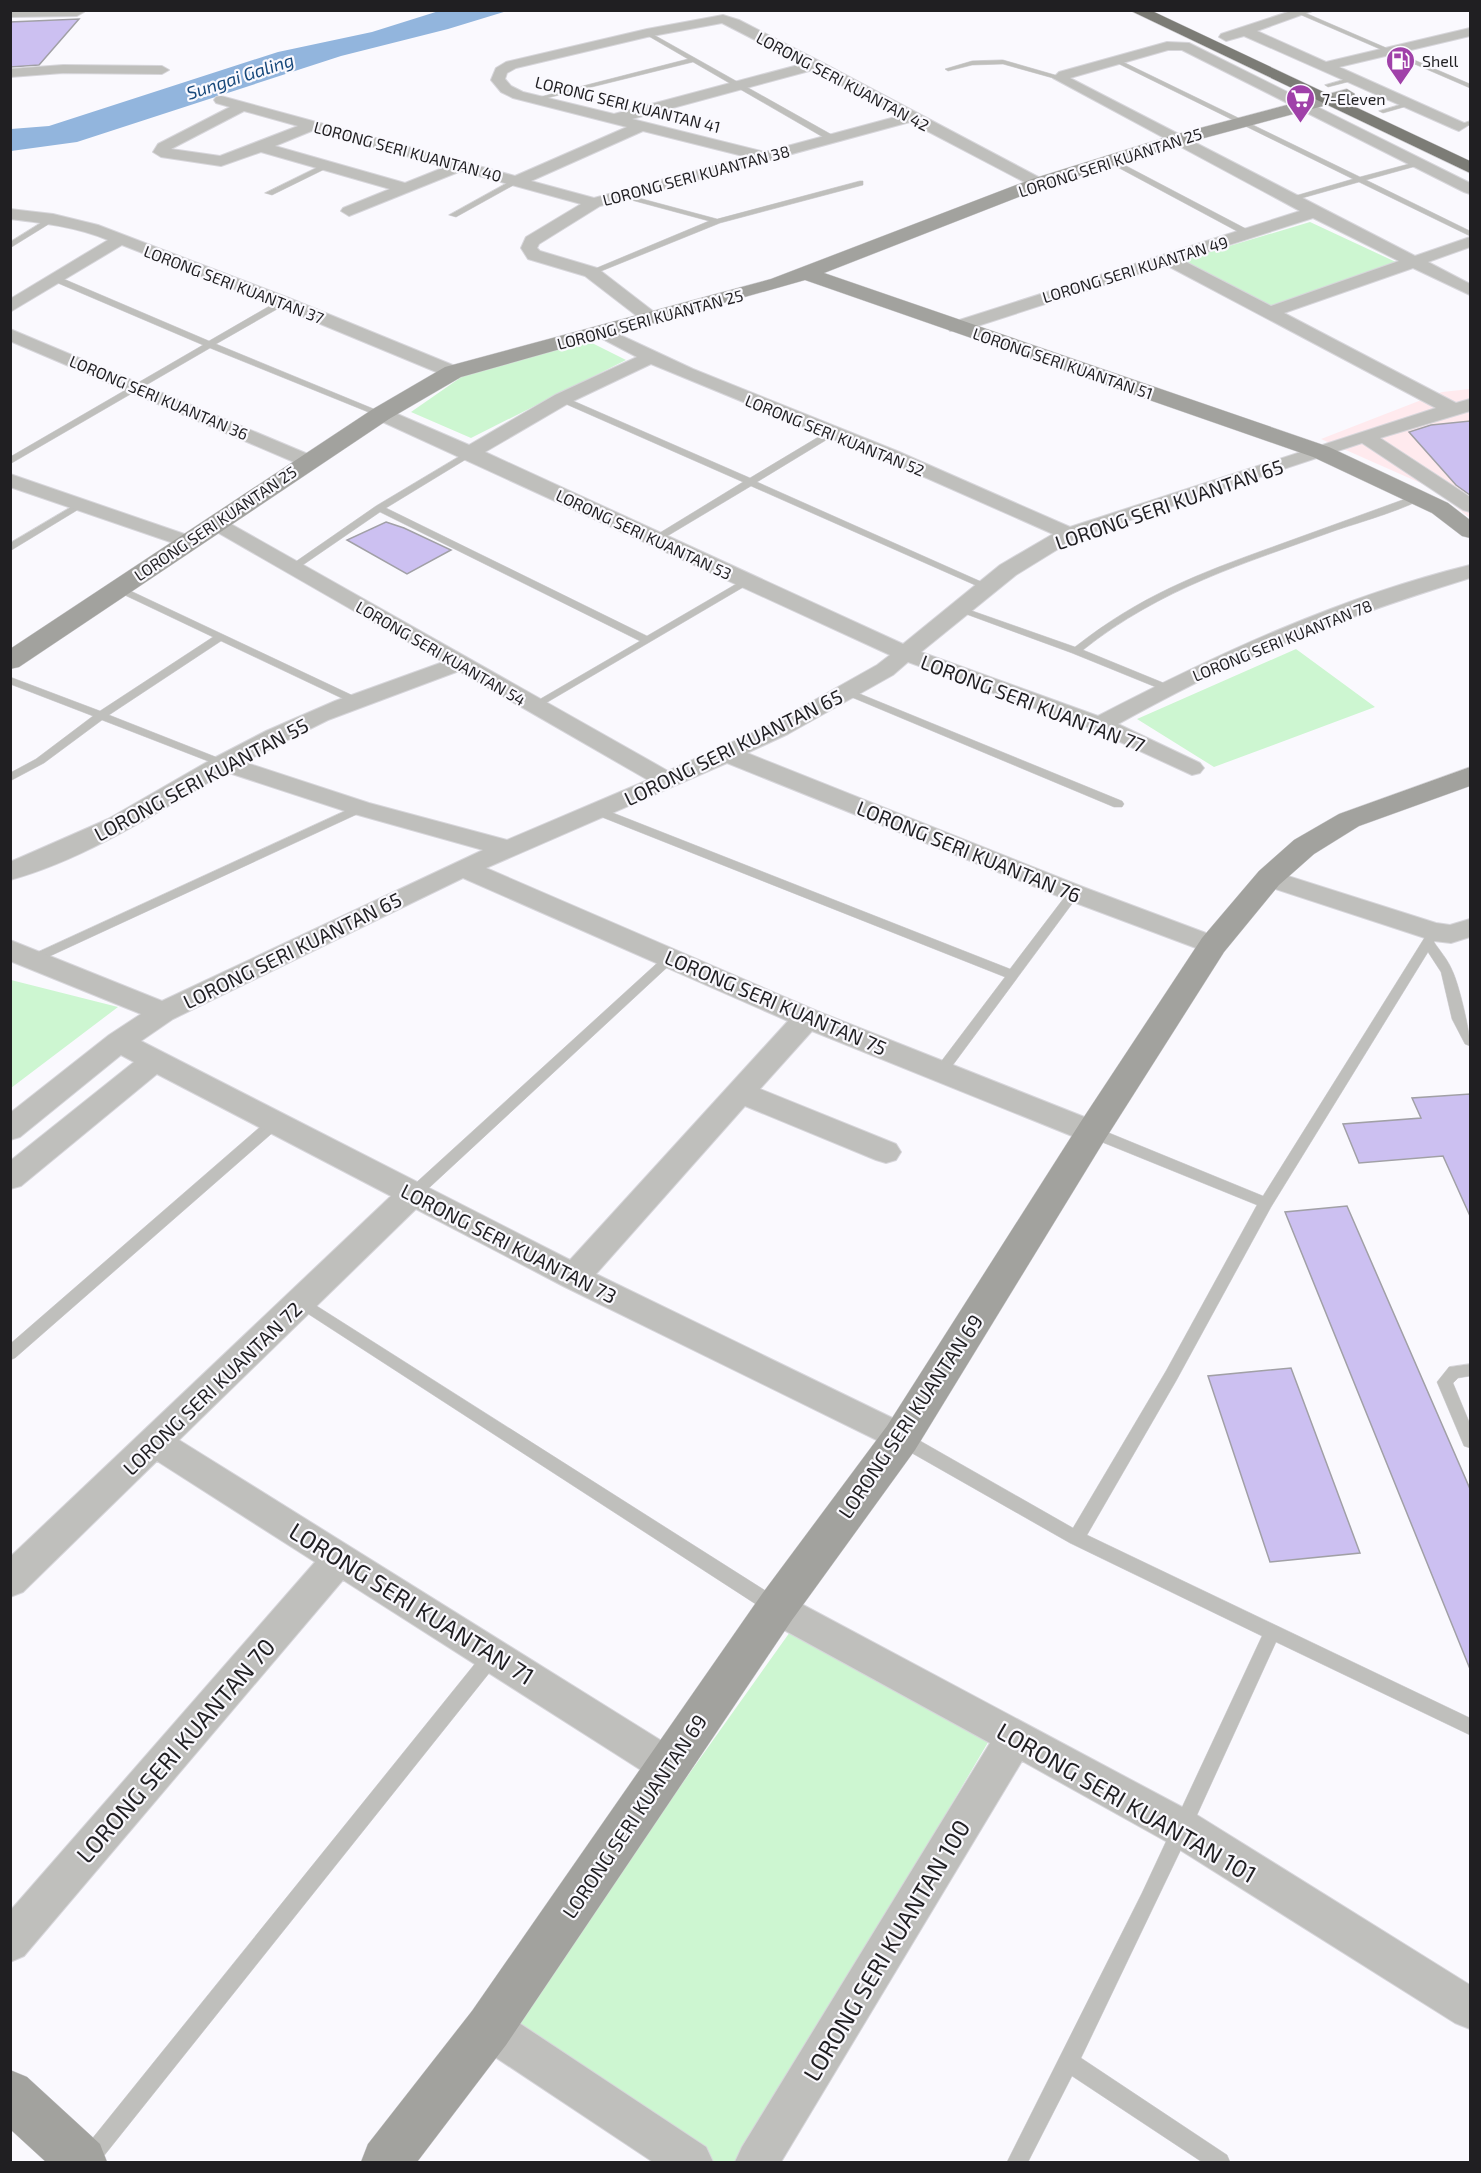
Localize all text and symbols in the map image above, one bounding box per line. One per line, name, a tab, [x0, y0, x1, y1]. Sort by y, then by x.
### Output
street label: LORONG SERI KUANTAN 42	[753, 27, 933, 135]
fuel station icon: Shell	[1385, 44, 1417, 86]
water label: Sungai Galing	[183, 48, 297, 104]
place label: Shell	[1422, 51, 1459, 70]
street label: LORONG SERI KUANTAN 41	[533, 72, 723, 136]
supermarket icon: 7-Eleven	[1285, 82, 1317, 124]
place label: 7-Eleven	[1322, 89, 1386, 108]
street label: LORONG SERI KUANTAN 40	[312, 117, 504, 185]
street label: LORONG SERI KUANTAN 25	[1016, 123, 1204, 201]
street label: LORONG SERI KUANTAN 38	[600, 141, 792, 209]
street label: LORONG SERI KUANTAN 49	[1040, 232, 1230, 306]
street label: LORONG SERI KUANTAN 37	[141, 241, 327, 327]
street label: LORONG SERI KUANTAN 25	[555, 285, 745, 353]
street label: LORONG SERI KUANTAN 51	[971, 323, 1155, 403]
street label: LORONG SERI KUANTAN 36	[67, 351, 251, 443]
street label: LORONG SERI KUANTAN 52	[743, 390, 927, 480]
street label: LORONG SERI KUANTAN 65	[1052, 454, 1286, 554]
street label: LORONG SERI KUANTAN 25	[130, 462, 300, 584]
street label: LORONG SERI KUANTAN 53	[553, 485, 735, 583]
street label: LORONG SERI KUANTAN 78	[1189, 595, 1375, 685]
street label: LORONG SERI KUANTAN 54	[353, 597, 529, 709]
street label: LORONG SERI KUANTAN 77	[918, 649, 1148, 757]
street label: LORONG SERI KUANTAN 65	[620, 684, 846, 810]
street label: LORONG SERI KUANTAN 55	[90, 712, 312, 846]
street label: LORONG SERI KUANTAN 76	[854, 795, 1084, 907]
street label: LORONG SERI KUANTAN 65	[179, 887, 405, 1013]
street label: LORONG SERI KUANTAN 75	[661, 944, 891, 1060]
street label: LORONG SERI KUANTAN 73	[397, 1178, 621, 1308]
street label: LORONG SERI KUANTAN 72	[118, 1296, 306, 1480]
street label: LORONG SERI KUANTAN 69	[833, 1310, 987, 1522]
street label: LORONG SERI KUANTAN 71	[284, 1516, 540, 1690]
street label: LORONG SERI KUANTAN 70	[70, 1632, 280, 1868]
street label: LORONG SERI KUANTAN 69	[557, 1710, 711, 1922]
street label: LORONG SERI KUANTAN 101	[992, 1716, 1262, 1888]
street label: LORONG SERI KUANTAN 100	[796, 1814, 976, 2086]

